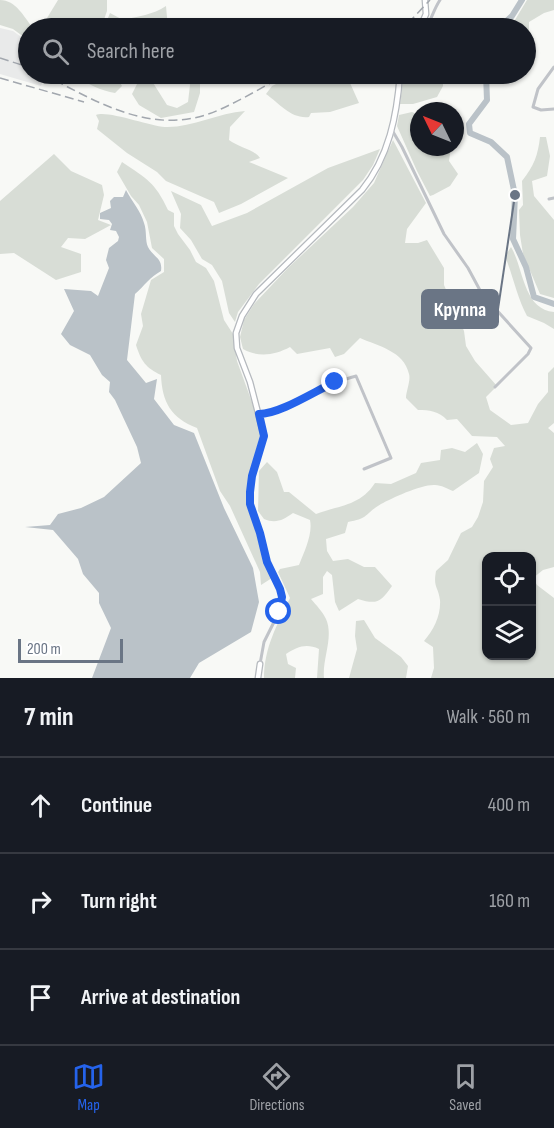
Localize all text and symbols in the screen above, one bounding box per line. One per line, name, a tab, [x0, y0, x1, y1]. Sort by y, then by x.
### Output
search box	[18, 18, 536, 84]
icon: search	[39, 35, 72, 68]
text: Search here	[87, 38, 174, 65]
north arrow	[410, 102, 464, 156]
callout: Круппа	[422, 290, 498, 328]
text: Круппа	[434, 298, 486, 322]
route end	[321, 368, 347, 394]
map controls	[482, 552, 536, 660]
button: locate	[482, 552, 536, 606]
route start	[265, 598, 291, 624]
button: layers	[482, 606, 536, 660]
scale bar	[18, 636, 123, 664]
text: 200 m	[27, 640, 61, 659]
text: 7 min	[24, 702, 73, 733]
text: Walk · 560 m	[446, 705, 530, 729]
icon: ahead	[24, 789, 57, 822]
text: Continue	[81, 792, 152, 819]
text: 400 m	[488, 793, 530, 817]
icon: right	[24, 885, 57, 918]
text: Turn right	[81, 888, 157, 915]
text: 160 m	[489, 889, 530, 913]
icon: arrive	[24, 981, 57, 1014]
text: Arrive at destination	[81, 984, 240, 1011]
tab: Map	[72, 1060, 105, 1115]
tab: Directions	[249, 1060, 305, 1115]
tab: Saved	[449, 1060, 482, 1115]

